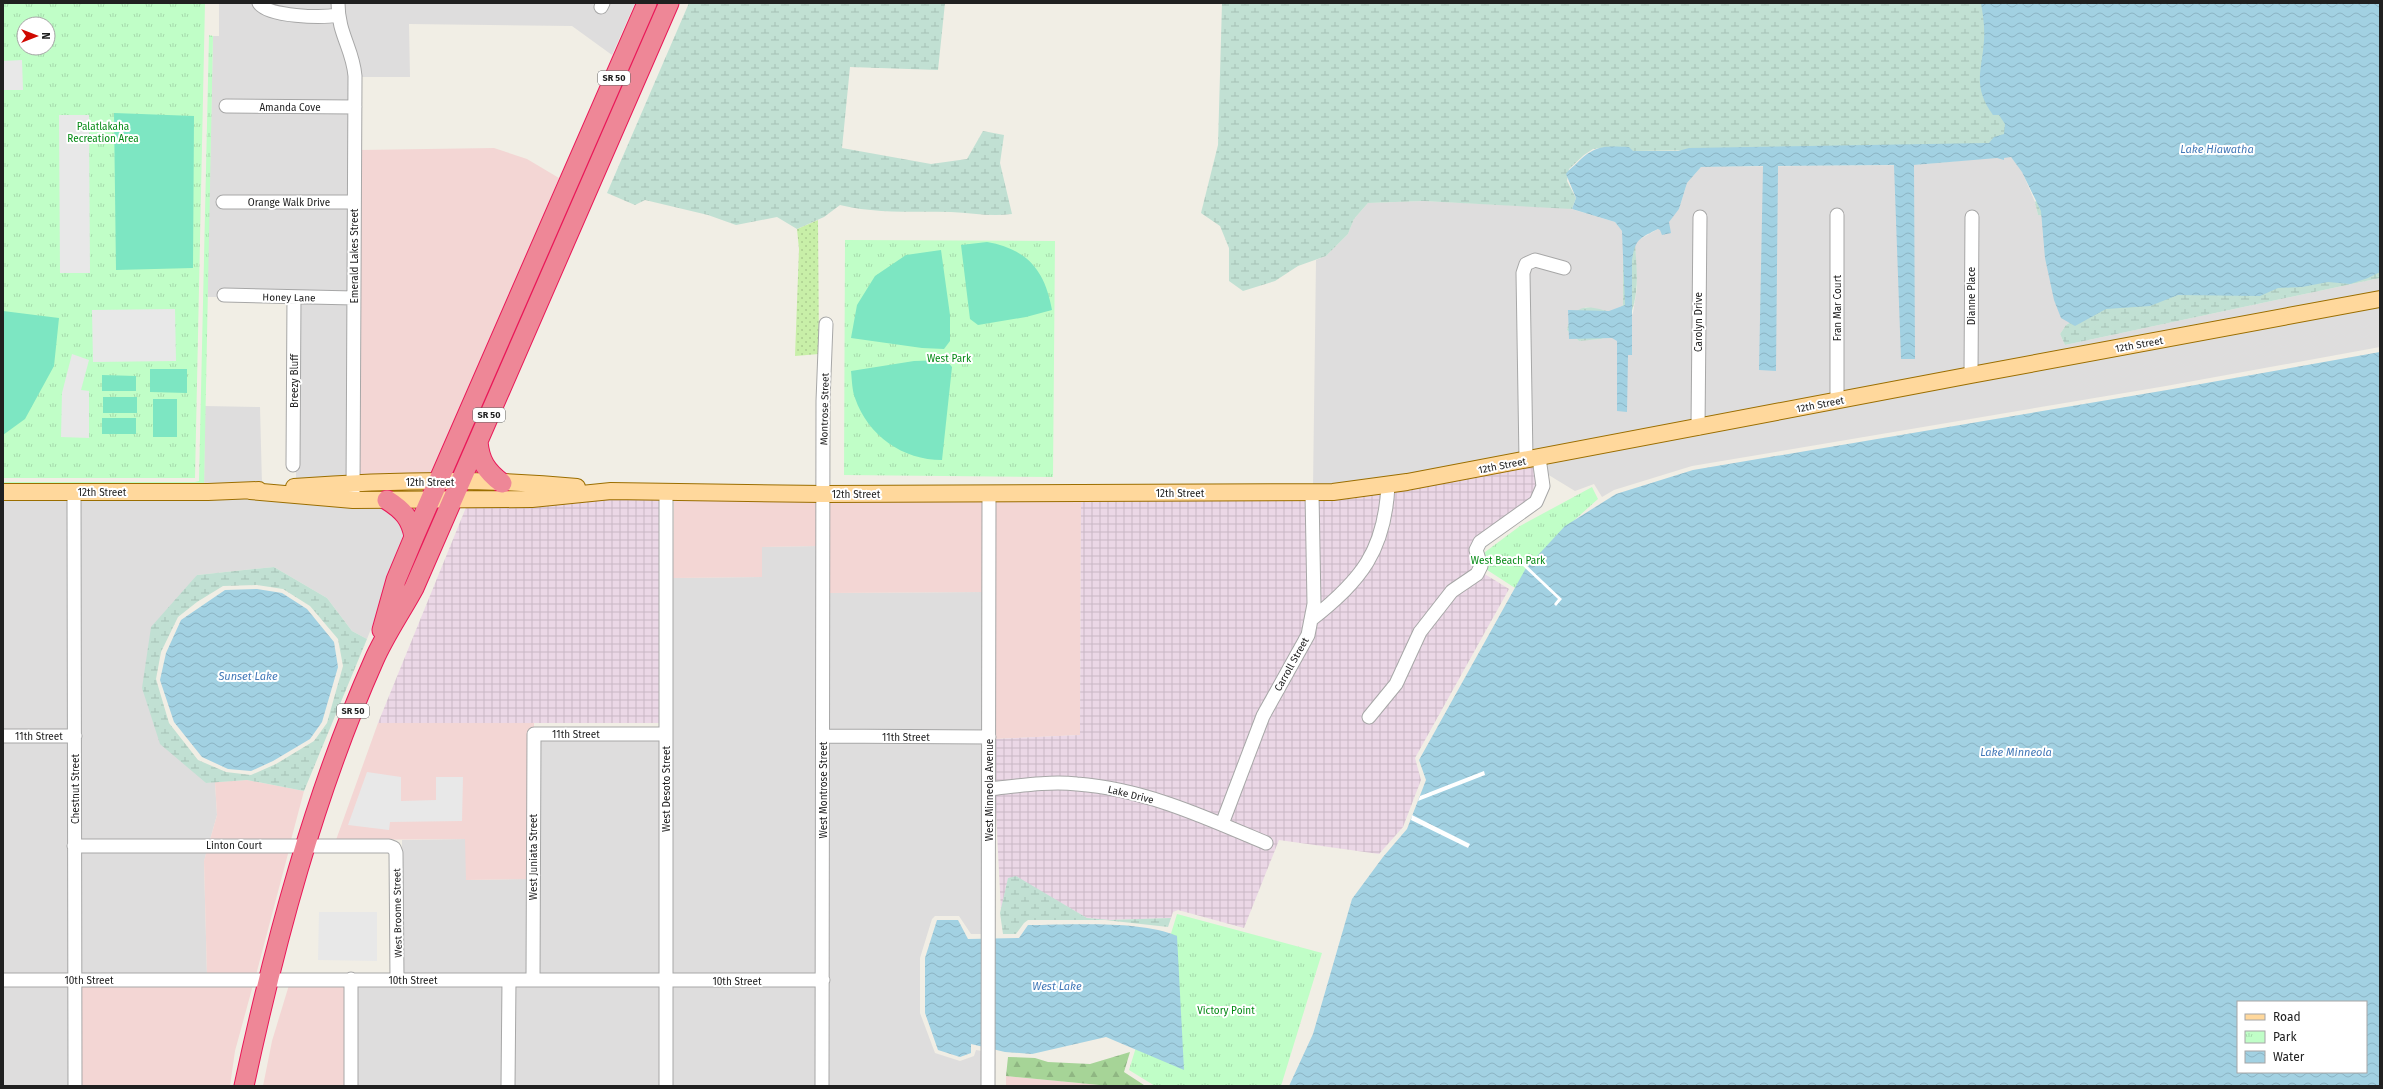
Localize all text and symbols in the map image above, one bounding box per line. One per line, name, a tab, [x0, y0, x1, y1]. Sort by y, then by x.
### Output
north arrow	[16, 16, 56, 56]
text: N	[39, 32, 52, 40]
road number: SR 50	[598, 71, 630, 85]
street label: Amanda Cove	[259, 102, 321, 114]
park label: Palatlakaha Recreation Area	[67, 121, 139, 145]
water label: Lake Hiawatha	[2180, 143, 2254, 156]
street label: Orange Walk Drive	[248, 197, 330, 209]
street label: Emerald Lakes Street	[349, 208, 361, 303]
street label: Dianne Place	[1966, 267, 1978, 325]
street label: Fran Mar Court	[1832, 274, 1844, 341]
street label: Honey Lane	[262, 292, 316, 304]
street label: Carolyn Drive	[1693, 292, 1705, 352]
street label: 12th Street	[2114, 335, 2164, 355]
street label: Breezy Bluff	[289, 353, 301, 408]
park label: West Park	[927, 353, 972, 365]
street label: Montrose Street	[818, 372, 832, 445]
street label: 12th Street	[1795, 394, 1846, 416]
road number: SR 50	[473, 408, 505, 422]
street label: 12th Street	[1477, 455, 1528, 477]
street label: 12th Street	[406, 477, 455, 489]
street label: 12th Street	[78, 487, 127, 499]
street label: 12th Street	[1156, 488, 1205, 500]
street label: 12th Street	[832, 489, 881, 501]
park label: West Beach Park	[1471, 555, 1546, 567]
street label: Carroll Street	[1272, 635, 1312, 694]
water label: Sunset Lake	[217, 670, 278, 683]
road number: SR 50	[337, 704, 369, 718]
street label: 11th Street	[552, 729, 600, 741]
street label: 11th Street	[15, 731, 63, 743]
street label: 11th Street	[882, 732, 930, 744]
street label: West Minneola Avenue	[984, 739, 996, 841]
street label: West Montrose Street	[818, 741, 830, 838]
street label: West Desoto Street	[661, 746, 673, 832]
water label: Lake Minneola	[1980, 746, 2052, 759]
street label: Chestnut Street	[70, 754, 82, 824]
street label: Lake Drive	[1107, 783, 1155, 806]
street label: West Juniata Street	[528, 813, 540, 900]
street label: Linton Court	[206, 840, 262, 852]
street label: West Broome Street	[391, 868, 405, 958]
street label: 10th Street	[64, 975, 114, 987]
street label: 10th Street	[388, 975, 438, 987]
street label: 10th Street	[712, 976, 762, 988]
water label: West Lake	[1032, 980, 1082, 993]
legend	[2237, 1001, 2367, 1073]
park label: Victory Point	[1197, 1005, 1255, 1017]
text: Road	[2273, 1010, 2301, 1024]
text: Park	[2273, 1030, 2297, 1044]
text: Water	[2273, 1050, 2305, 1064]

